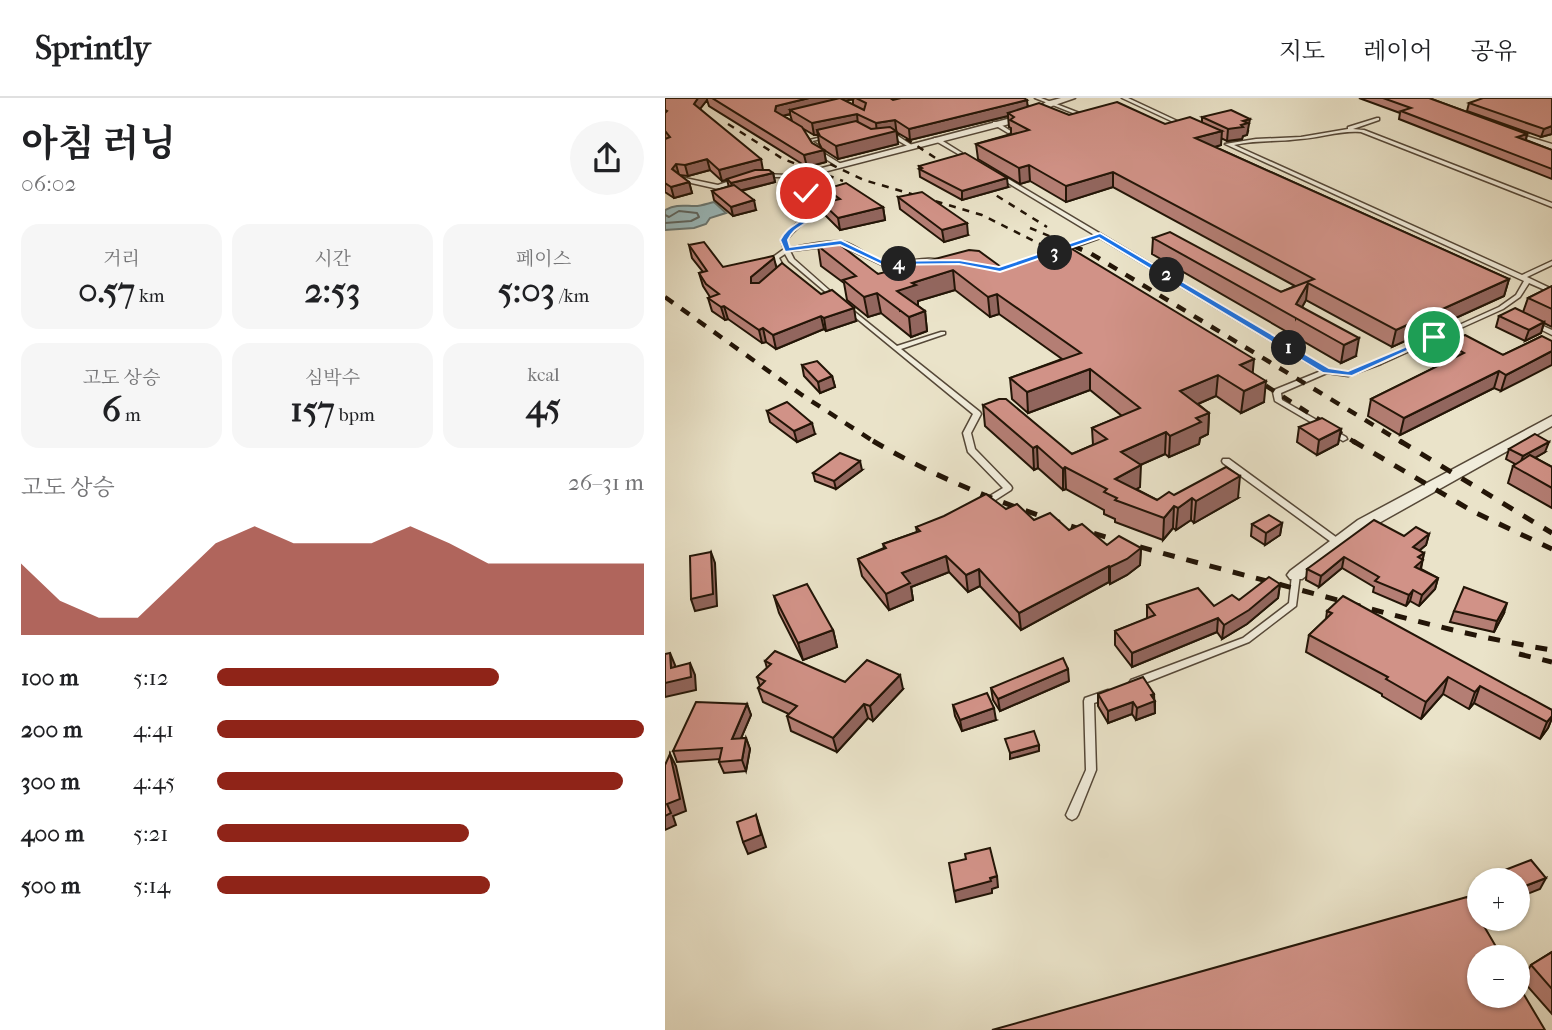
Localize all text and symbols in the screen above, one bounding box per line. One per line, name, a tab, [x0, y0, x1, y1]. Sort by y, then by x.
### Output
text: Sprintly	[35, 29, 150, 68]
text: 지도	[1279, 37, 1325, 65]
text: 레이어	[1363, 37, 1433, 65]
text: 공유	[1471, 37, 1517, 65]
text: 아침 러닝	[21, 121, 176, 166]
button: share	[570, 121, 644, 195]
pin	[776, 163, 836, 223]
text: 06:02	[21, 170, 76, 197]
icon: check	[787, 174, 825, 212]
pin: 3	[1037, 236, 1073, 270]
text: 3	[1051, 241, 1058, 263]
pin: 4	[881, 246, 917, 282]
text: 거리	[103, 248, 140, 270]
text: 시간	[314, 248, 351, 270]
text: 페이스	[516, 248, 571, 270]
text: 4	[893, 252, 904, 274]
pin: 2	[1149, 258, 1185, 292]
text: 2	[1162, 263, 1171, 285]
text: 0.57	[78, 270, 135, 311]
text: 2:53	[305, 270, 360, 311]
text: 5:03	[498, 270, 555, 311]
text: km	[135, 285, 165, 307]
text: /km	[555, 285, 589, 307]
pin	[1404, 307, 1464, 367]
icon: arrive	[1415, 318, 1453, 356]
pin: 1	[1271, 330, 1307, 366]
text: 1	[1285, 336, 1292, 358]
text: kcal	[528, 364, 559, 386]
text: 고도 상승	[83, 367, 160, 389]
text: 심박수	[305, 367, 360, 389]
text: 45	[526, 386, 561, 427]
text: 6	[102, 389, 121, 430]
text: 157	[290, 389, 335, 430]
text: m	[121, 404, 141, 426]
text: bpm	[335, 404, 375, 426]
text: 26–31 m	[568, 469, 644, 496]
text: 고도 상승	[21, 474, 115, 501]
text: 100 m	[21, 664, 79, 691]
text: 5:12	[133, 664, 169, 691]
text: 200 m	[21, 716, 82, 743]
text: 4:41	[133, 716, 174, 743]
text: 300 m	[21, 768, 80, 795]
text: 4:45	[133, 768, 175, 795]
text: 400 m	[21, 820, 84, 847]
text: 5:21	[133, 820, 169, 847]
map controls	[1467, 868, 1530, 1008]
button: +	[1467, 868, 1530, 931]
text: 500 m	[21, 872, 80, 899]
text: 5:14	[133, 872, 170, 899]
button: −	[1467, 945, 1530, 1008]

